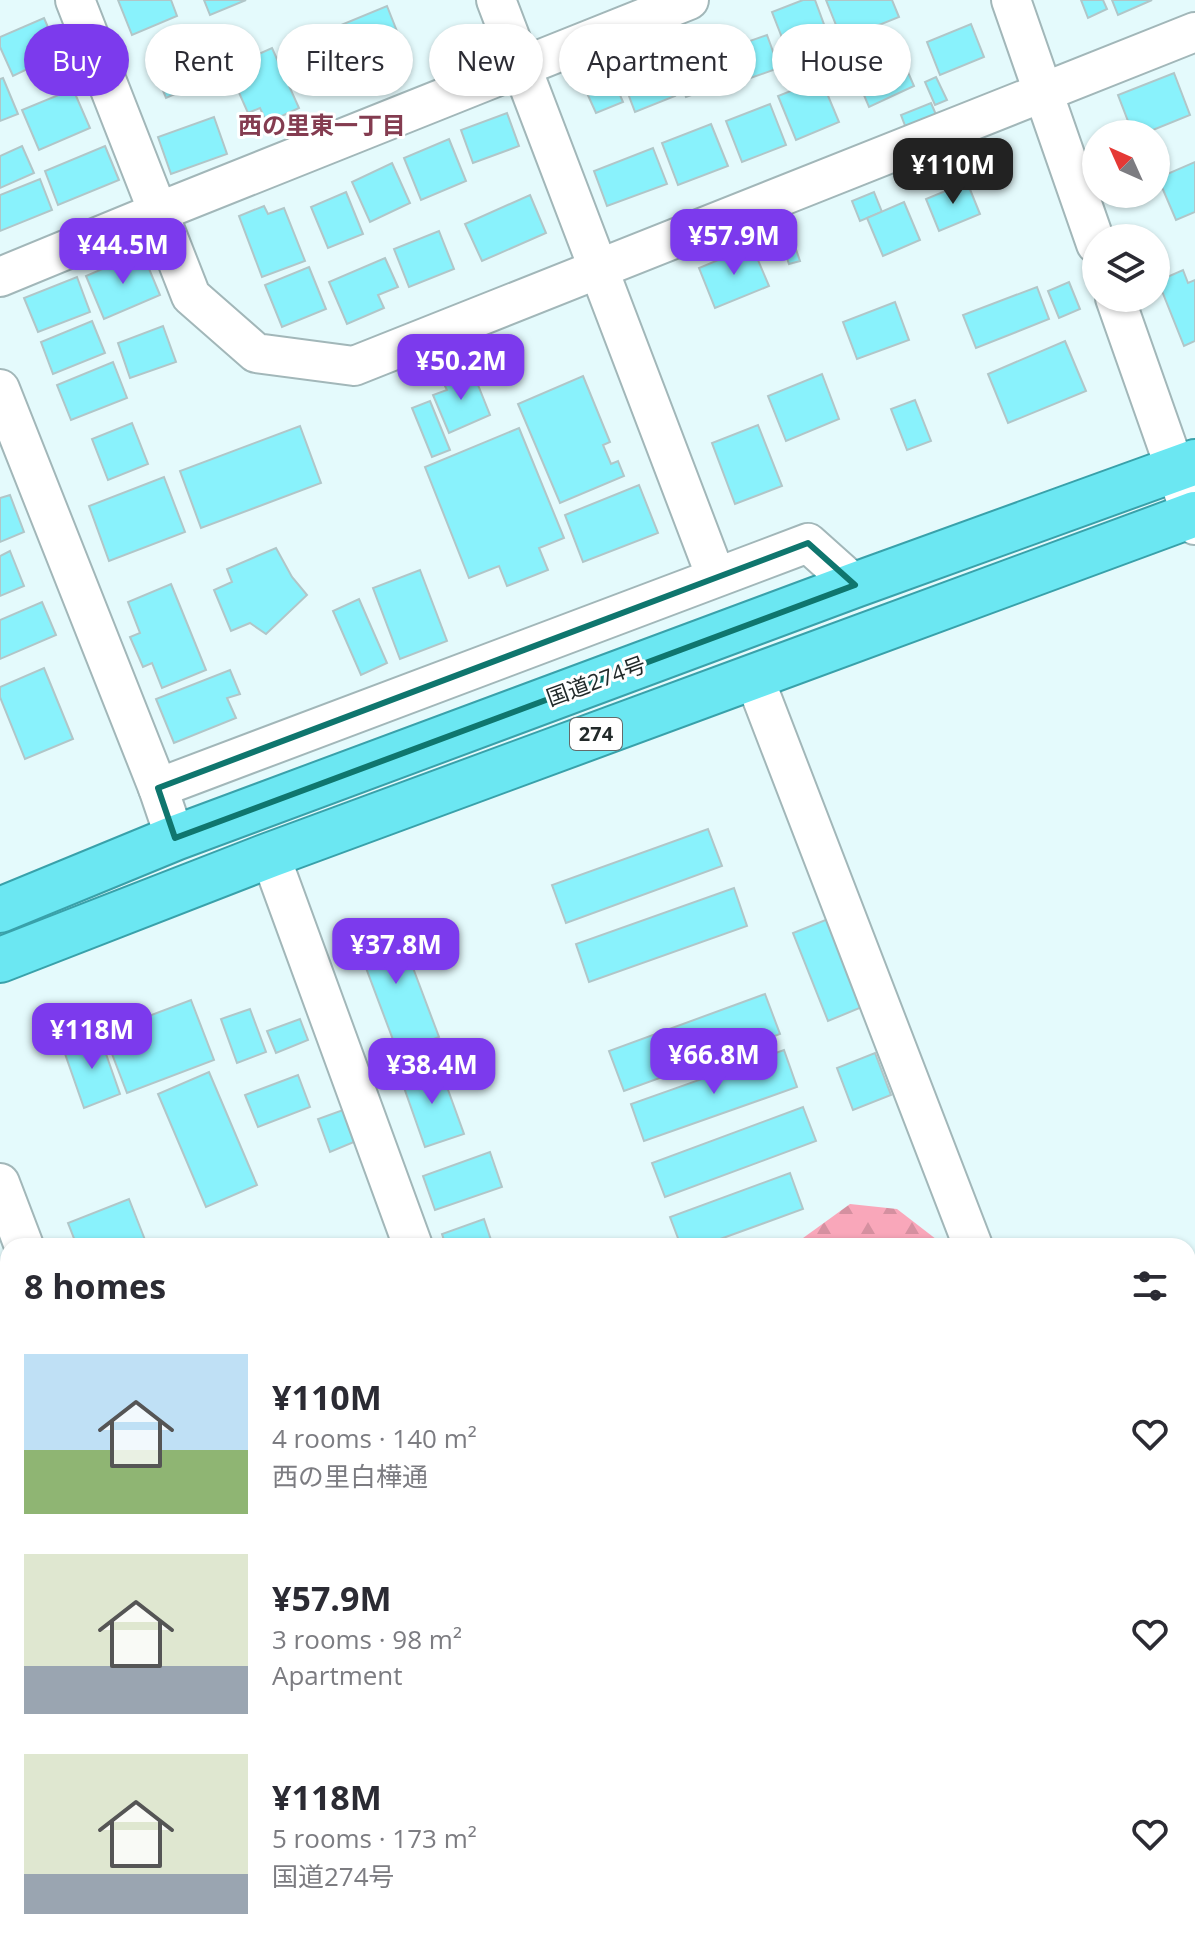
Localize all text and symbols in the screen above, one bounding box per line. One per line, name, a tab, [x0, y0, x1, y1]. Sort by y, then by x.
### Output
chip: Buy	[24, 24, 129, 96]
chip: Rent	[145, 24, 261, 96]
chip: Filters	[277, 24, 413, 96]
chip: New	[429, 24, 543, 96]
chip: Apartment	[559, 24, 756, 96]
chip: House	[772, 24, 911, 96]
district label: 西の里東一丁目	[238, 108, 406, 141]
north arrow	[1082, 120, 1170, 208]
map controls	[1082, 120, 1170, 312]
pin: ¥110M	[897, 138, 1009, 206]
text: ¥110M	[911, 146, 995, 182]
pin: ¥57.9M	[669, 209, 799, 277]
text: ¥57.9M	[688, 217, 780, 253]
pin: ¥44.5M	[58, 218, 188, 286]
button: layers	[1082, 224, 1170, 312]
text: ¥44.5M	[77, 226, 169, 262]
pin: ¥50.2M	[396, 334, 526, 402]
text: ¥50.2M	[415, 342, 507, 378]
street label: 国道274号	[542, 648, 650, 712]
road number: 274	[570, 718, 622, 750]
pin: ¥37.8M	[331, 918, 461, 986]
text: ¥37.8M	[350, 926, 442, 962]
pin: ¥118M	[36, 1003, 148, 1071]
text: ¥118M	[50, 1011, 134, 1047]
pin: ¥66.8M	[649, 1028, 779, 1096]
text: ¥66.8M	[668, 1036, 760, 1072]
pin: ¥38.4M	[367, 1038, 497, 1106]
text: ¥38.4M	[386, 1046, 478, 1082]
text: 8 homes	[24, 1263, 166, 1309]
icon: filters	[1128, 1264, 1172, 1308]
text: ¥110M	[272, 1374, 382, 1420]
icon: home	[88, 1386, 184, 1482]
icon: heart	[1128, 1412, 1172, 1456]
text: 4 rooms · 140 m²	[272, 1420, 477, 1456]
text: 西の里白樺通	[272, 1458, 428, 1494]
text: ¥57.9M	[272, 1575, 392, 1621]
icon: home	[88, 1586, 184, 1682]
icon: heart	[1128, 1612, 1172, 1656]
text: 3 rooms · 98 m²	[272, 1621, 462, 1657]
text: Apartment	[272, 1657, 403, 1693]
text: ¥118M	[272, 1774, 382, 1820]
icon: home	[88, 1786, 184, 1882]
icon: heart	[1128, 1812, 1172, 1856]
text: 5 rooms · 173 m²	[272, 1820, 477, 1856]
text: 国道274号	[272, 1858, 395, 1894]

